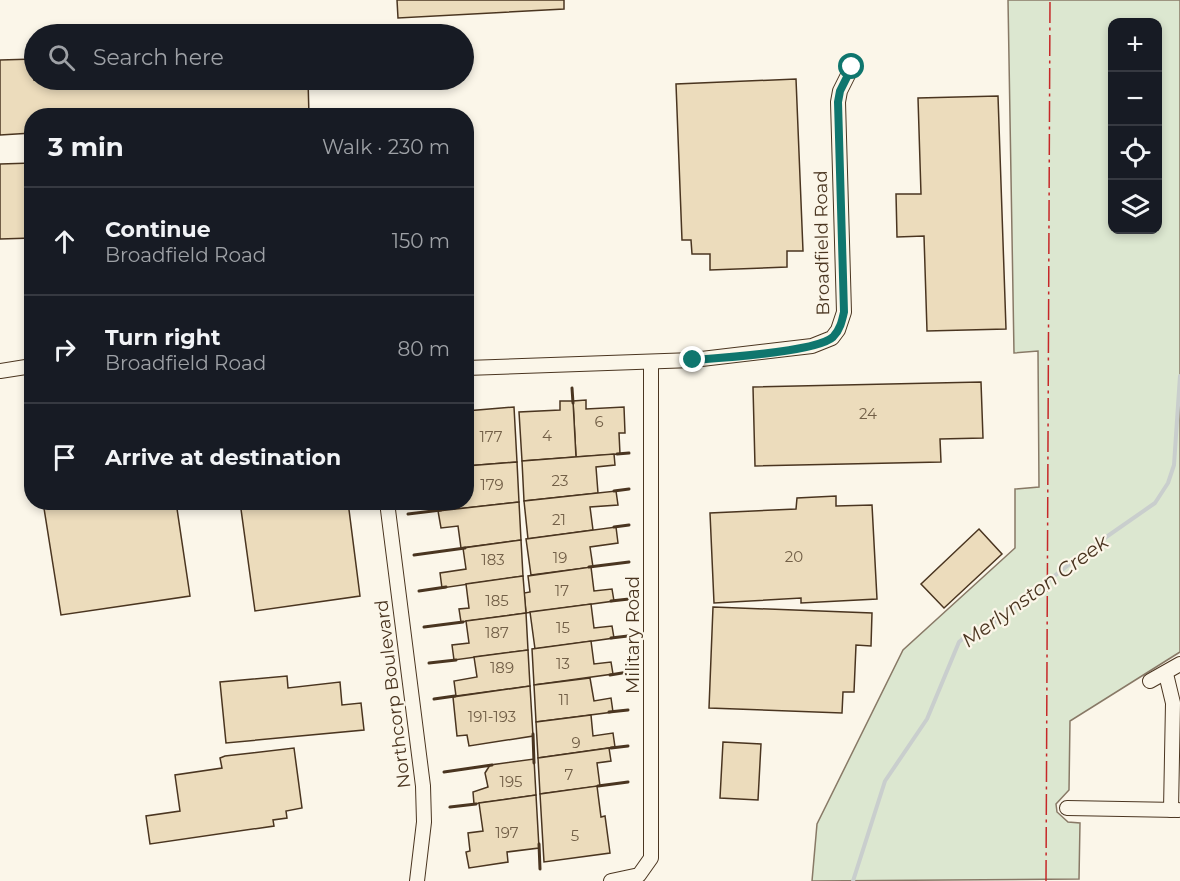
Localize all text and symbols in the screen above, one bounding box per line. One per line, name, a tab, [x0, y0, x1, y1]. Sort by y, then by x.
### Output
map controls	[1108, 18, 1162, 234]
button: +	[1108, 18, 1162, 72]
search box	[24, 24, 474, 90]
icon: search	[45, 41, 78, 74]
text: Search here	[93, 44, 224, 71]
route start	[838, 53, 864, 79]
button: −	[1108, 72, 1162, 126]
button: locate	[1108, 126, 1162, 180]
text: 3 min	[48, 131, 124, 163]
text: Walk · 230 m	[322, 135, 450, 159]
street label: Broadfield Road	[810, 170, 834, 316]
button: layers	[1108, 180, 1162, 234]
text: Continue	[105, 216, 211, 243]
icon: ahead	[48, 225, 81, 258]
text: 150 m	[392, 229, 450, 253]
text: Broadfield Road	[105, 243, 266, 267]
text: Turn right	[105, 324, 220, 351]
icon: right	[48, 333, 81, 366]
text: 80 m	[398, 337, 450, 361]
route end	[679, 346, 705, 372]
text: Broadfield Road	[105, 351, 266, 375]
house number: 24	[859, 404, 877, 423]
house number: 6	[594, 412, 604, 431]
house number: 4	[542, 426, 552, 445]
house number: 177	[479, 427, 503, 446]
icon: arrive	[48, 441, 81, 474]
text: Arrive at destination	[105, 444, 341, 471]
house number: 23	[552, 471, 568, 490]
house number: 179	[480, 475, 504, 494]
house number: 21	[552, 510, 566, 529]
water label: Merlynston Creek	[957, 529, 1114, 652]
house number: 20	[785, 547, 803, 566]
house number: 19	[553, 548, 567, 567]
house number: 183	[481, 550, 505, 569]
street label: Military Road	[622, 576, 644, 694]
house number: 17	[555, 581, 569, 600]
house number: 185	[485, 591, 509, 610]
street label: Northcorp Boulevard	[371, 598, 415, 790]
house number: 15	[556, 618, 570, 637]
house number: 187	[485, 623, 509, 642]
house number: 13	[556, 654, 570, 673]
house number: 189	[490, 658, 514, 677]
house number: 11	[559, 690, 569, 709]
house number: 191-193	[468, 707, 516, 726]
house number: 9	[571, 733, 581, 752]
house number: 7	[565, 765, 574, 784]
house number: 195	[499, 772, 523, 791]
house number: 197	[495, 823, 519, 842]
house number: 5	[571, 826, 579, 845]

